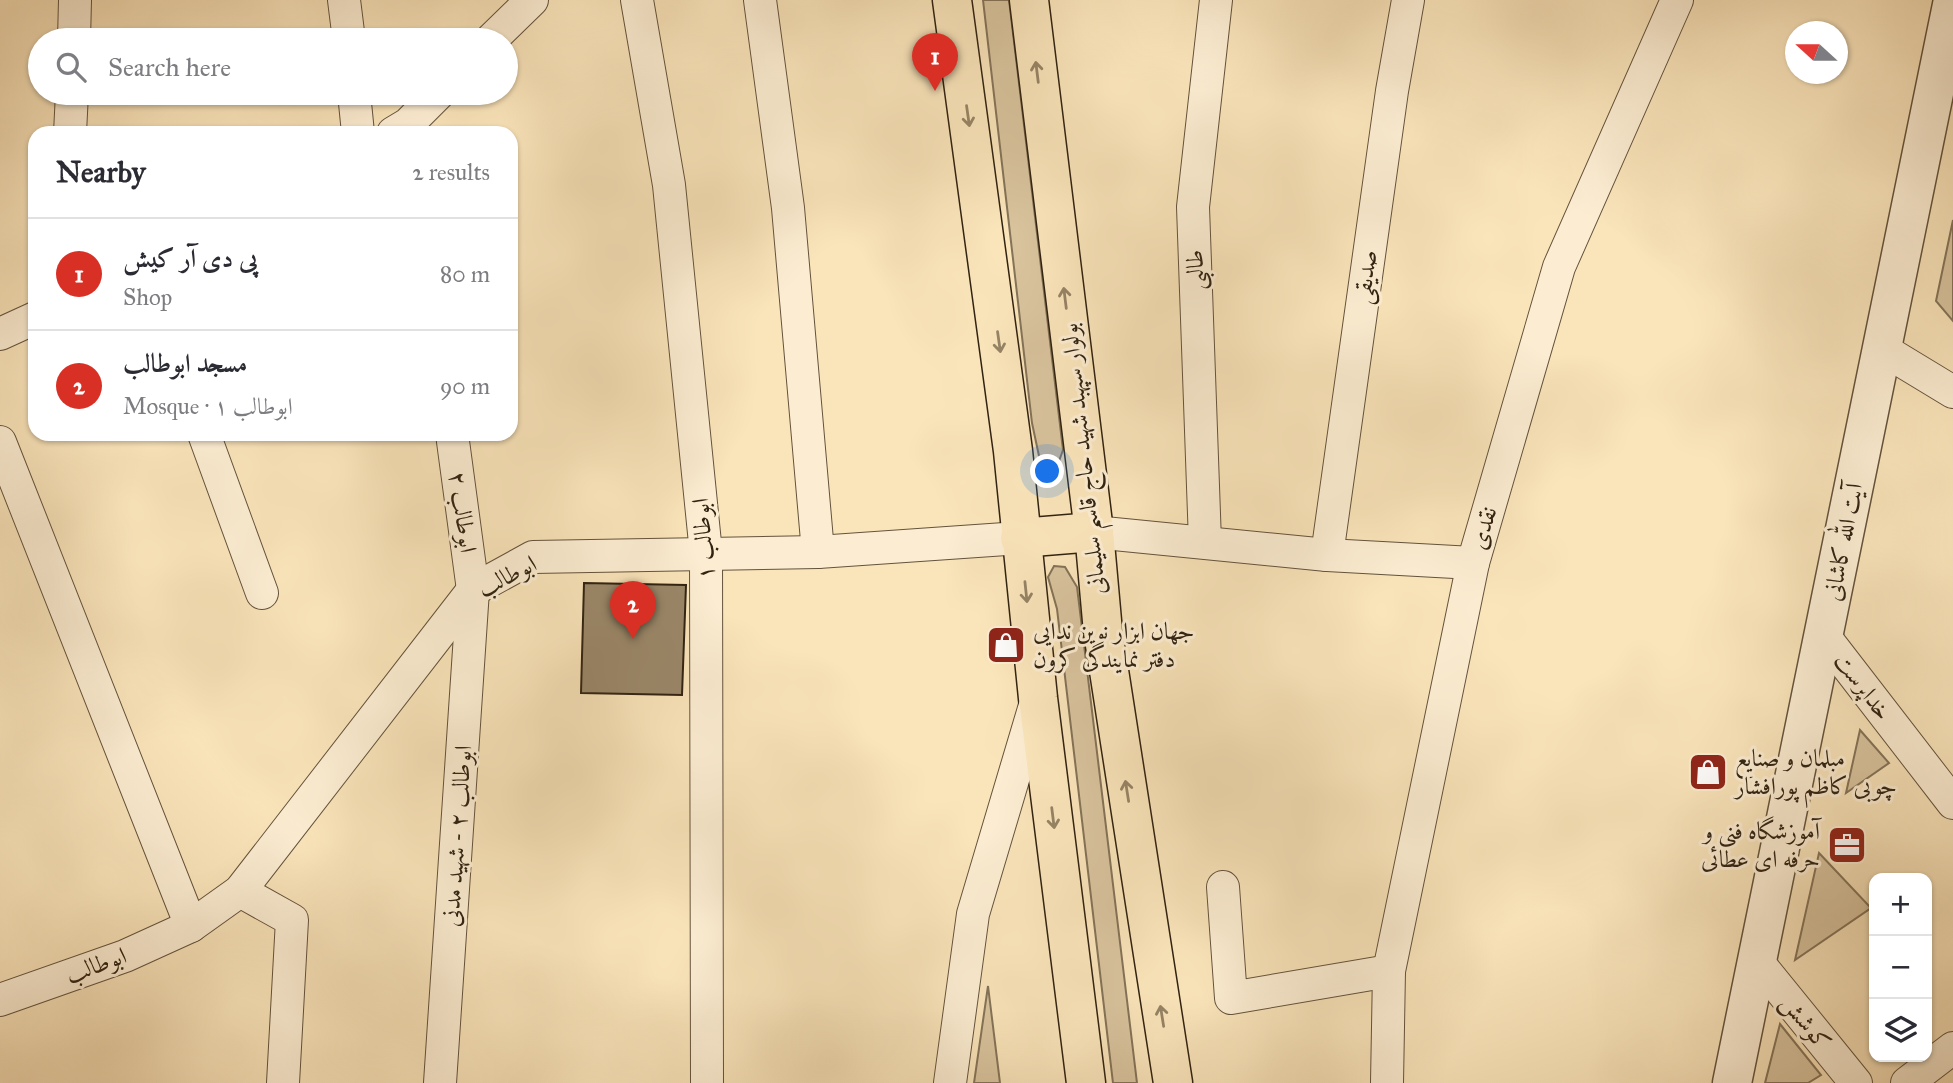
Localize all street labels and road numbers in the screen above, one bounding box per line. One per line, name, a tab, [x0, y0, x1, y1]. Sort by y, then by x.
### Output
street label: صدیقی	[1346, 248, 1386, 306]
street label: طالبی	[1179, 249, 1216, 291]
street label: بولوار سپهبد شهید حاج قاسم سلیمانی	[1054, 321, 1121, 596]
street label: ابوطالب ۲	[441, 469, 484, 555]
street label: آیت الله کاشانی	[1813, 477, 1870, 603]
street label: ابوطالب ۱	[685, 497, 722, 581]
street label: نقدی	[1463, 503, 1503, 553]
street label: ابوطالب	[472, 548, 542, 604]
street label: خداپرست	[1827, 646, 1899, 726]
street label: ابوطالب ۲ - شهید مدنی	[436, 744, 479, 928]
street label: ابوطالب	[61, 940, 131, 991]
street label: کوشش	[1774, 988, 1838, 1057]

